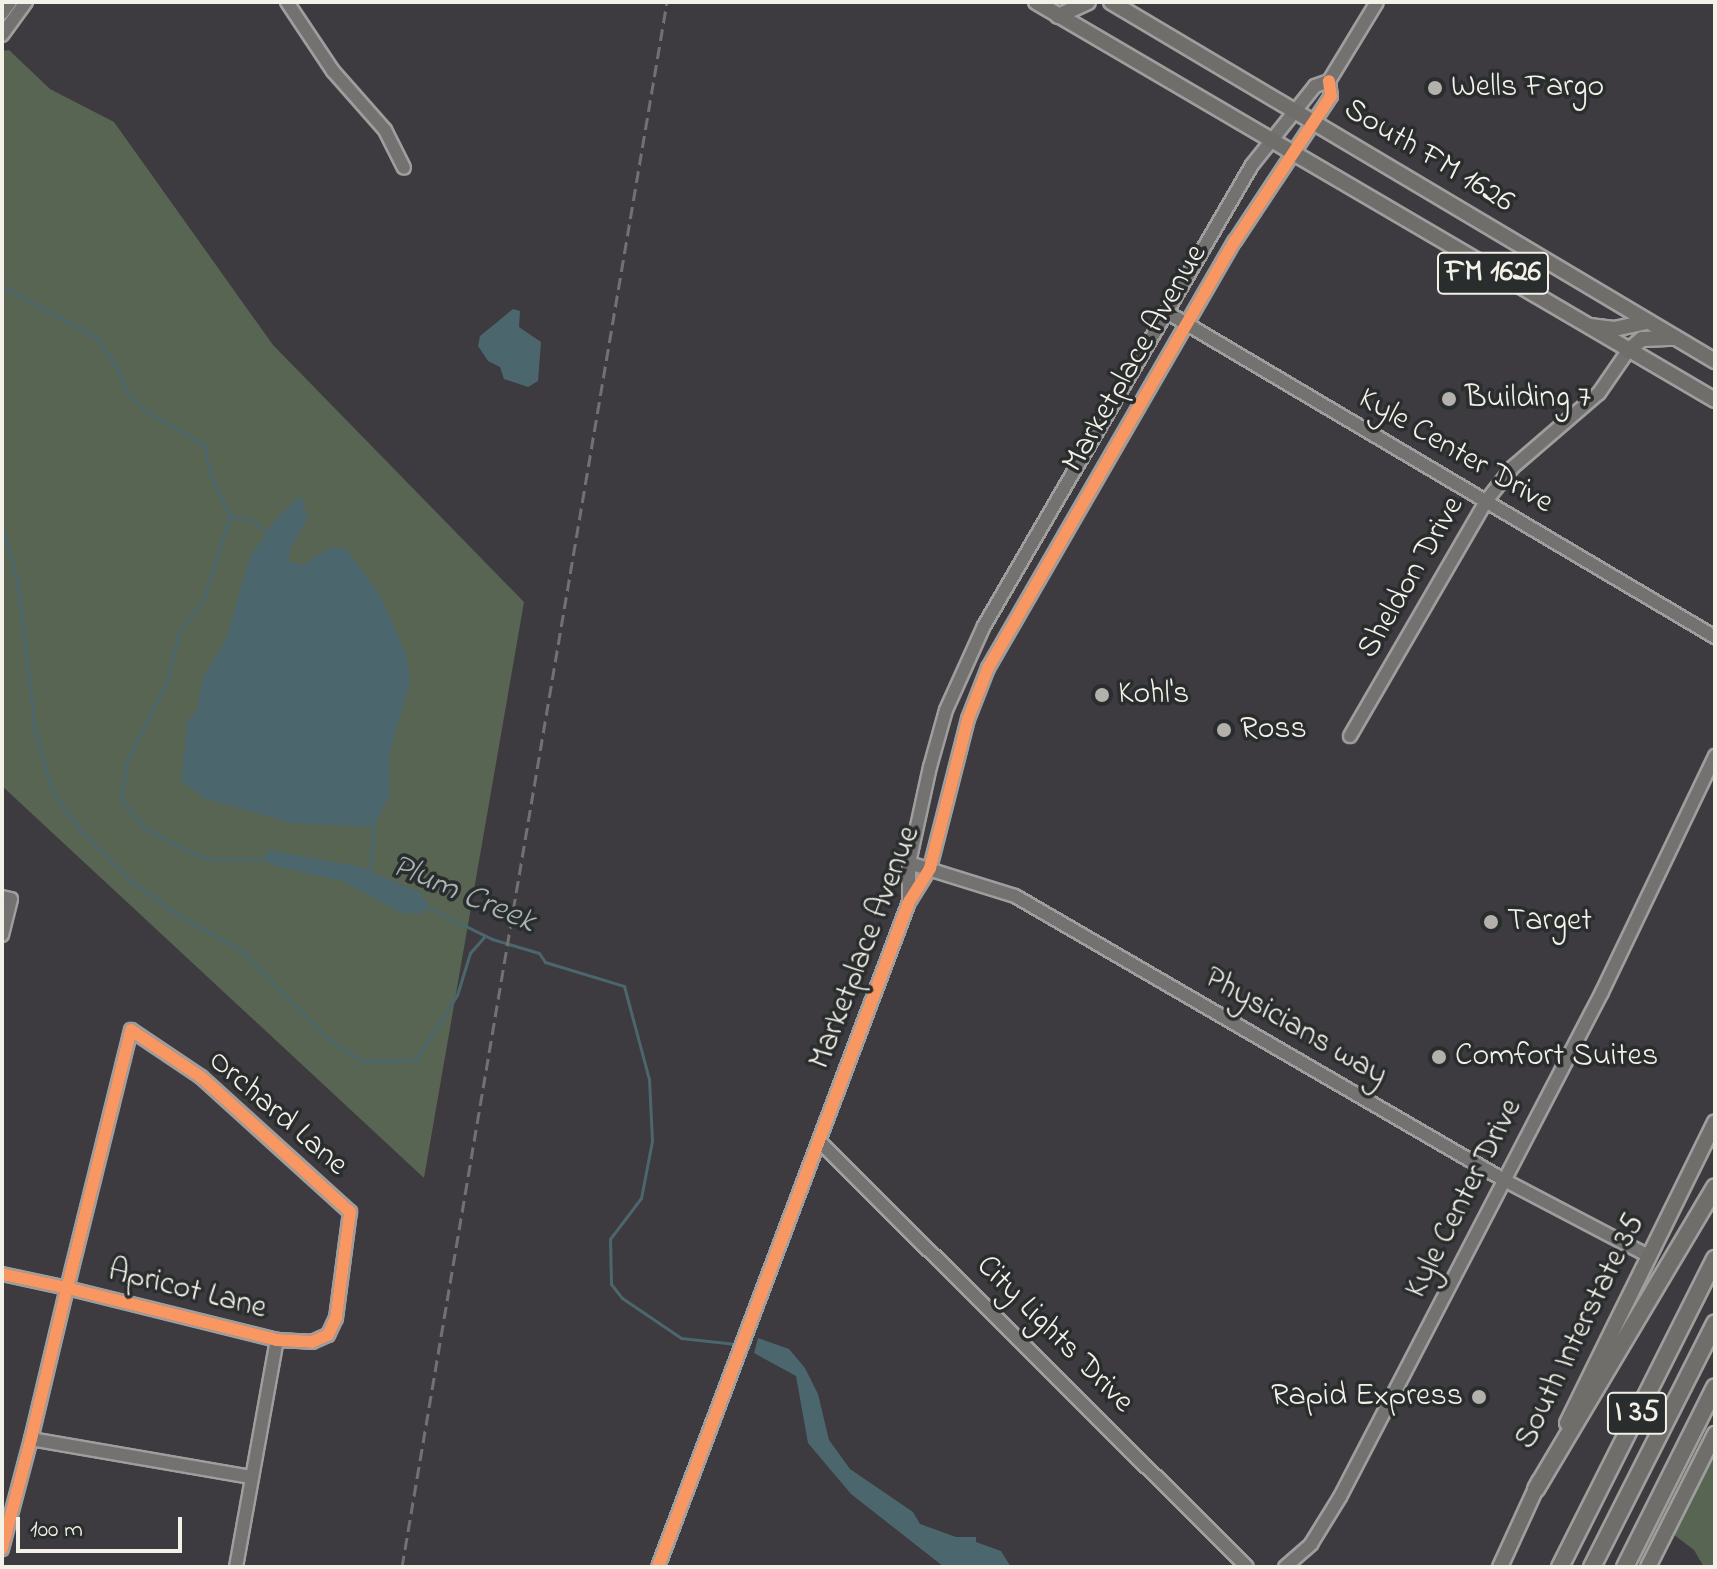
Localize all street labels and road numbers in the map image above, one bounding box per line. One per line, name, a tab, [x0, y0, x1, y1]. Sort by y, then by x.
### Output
street label: South FM 1626	[1336, 91, 1520, 223]
street label: Marketplace Avenue	[1055, 238, 1217, 480]
road number: FM 1626	[1437, 247, 1549, 299]
street label: Kyle Center Drive	[1351, 381, 1559, 523]
street label: Sheldon Drive	[1350, 490, 1474, 666]
street label: Marketplace Avenue	[802, 821, 930, 1075]
street label: Physicians way	[1197, 960, 1393, 1096]
street label: Orchard Lane	[199, 1043, 355, 1185]
street label: Kyle Center Drive	[1398, 1093, 1532, 1305]
street label: South Interstate 35	[1508, 1208, 1654, 1456]
street label: City Lights Drive	[967, 1248, 1141, 1422]
street label: Apricot Lane	[104, 1253, 270, 1329]
road number: I 35	[1605, 1387, 1669, 1439]

